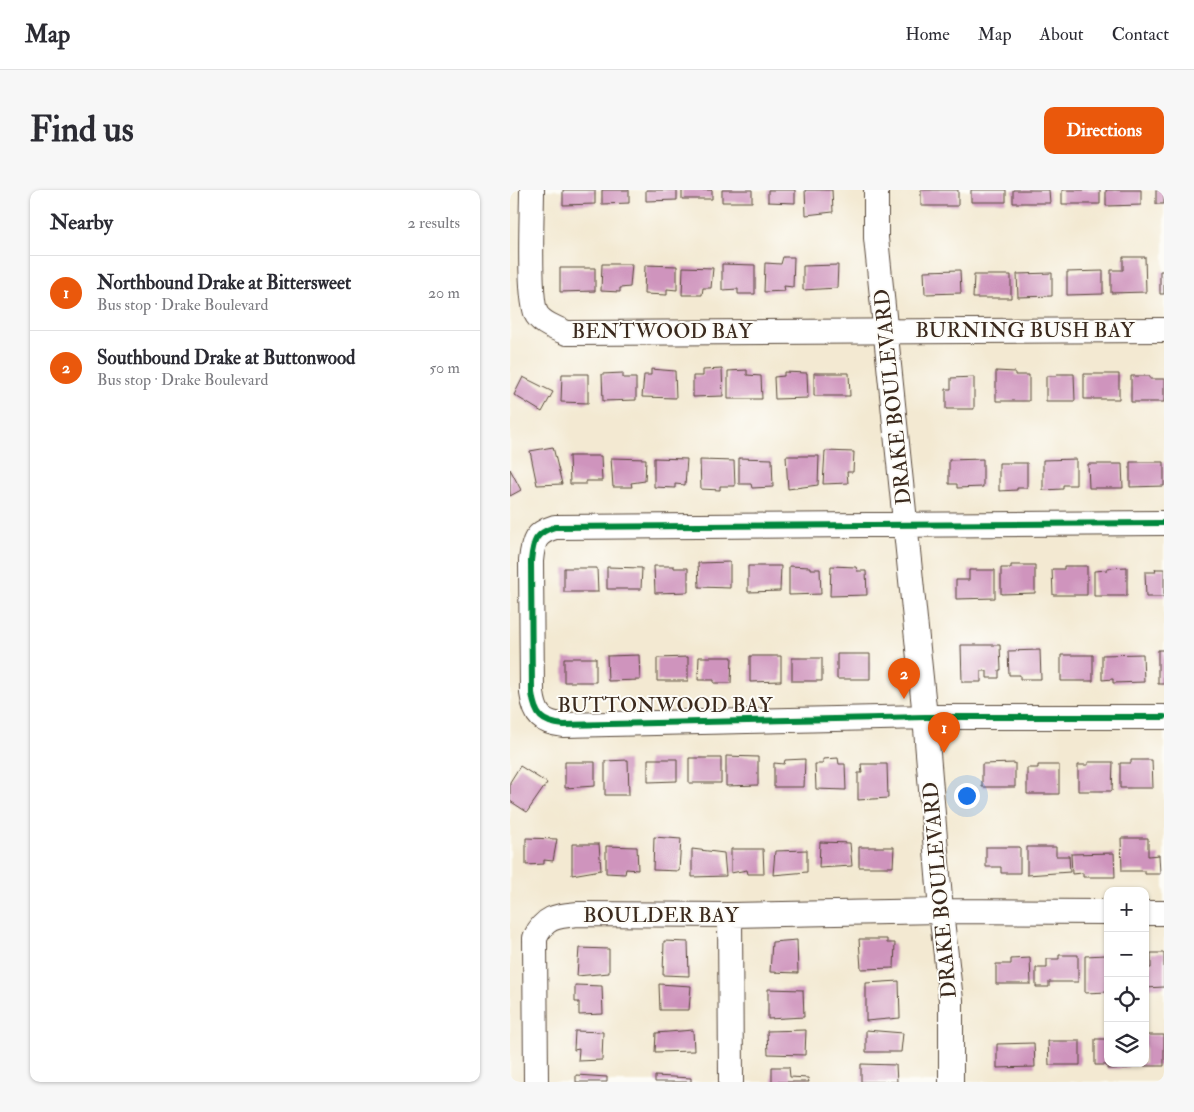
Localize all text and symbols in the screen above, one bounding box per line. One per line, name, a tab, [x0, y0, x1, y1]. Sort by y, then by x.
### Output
text: Map	[25, 19, 70, 50]
text: Home	[905, 23, 950, 46]
text: Map	[978, 23, 1012, 46]
text: About	[1040, 23, 1084, 46]
text: Contact	[1112, 23, 1169, 46]
button: Directions	[1044, 107, 1164, 154]
text: Find us	[30, 108, 134, 152]
text: Nearby	[50, 209, 113, 236]
text: 2 results	[407, 213, 460, 233]
text: Northbound Drake at Bittersweet	[97, 271, 351, 295]
text: 1	[63, 283, 69, 303]
text: 20 m	[428, 283, 460, 303]
street label: DRAKE BOULEVARD	[868, 288, 918, 506]
text: Bus stop · Drake Boulevard	[97, 295, 268, 315]
street label: BURNING BUSH BAY	[915, 317, 1135, 344]
street label: BENTWOOD BAY	[572, 318, 753, 345]
text: Southbound Drake at Buttonwood	[97, 346, 355, 370]
text: 2	[62, 358, 70, 378]
text: 50 m	[429, 358, 460, 378]
text: Bus stop · Drake Boulevard	[97, 370, 268, 390]
pin: 2	[888, 658, 920, 699]
street label: BUTTONWOOD BAY	[557, 692, 773, 719]
pin: 1	[928, 712, 960, 753]
street label: DRAKE BOULEVARD	[917, 781, 963, 999]
your location	[954, 783, 980, 809]
map controls	[1104, 887, 1149, 1067]
button: +	[1104, 887, 1149, 932]
street label: BOULDER BAY	[583, 902, 739, 929]
button: −	[1104, 932, 1149, 977]
button: locate	[1104, 977, 1149, 1022]
button: layers	[1104, 1022, 1149, 1067]

